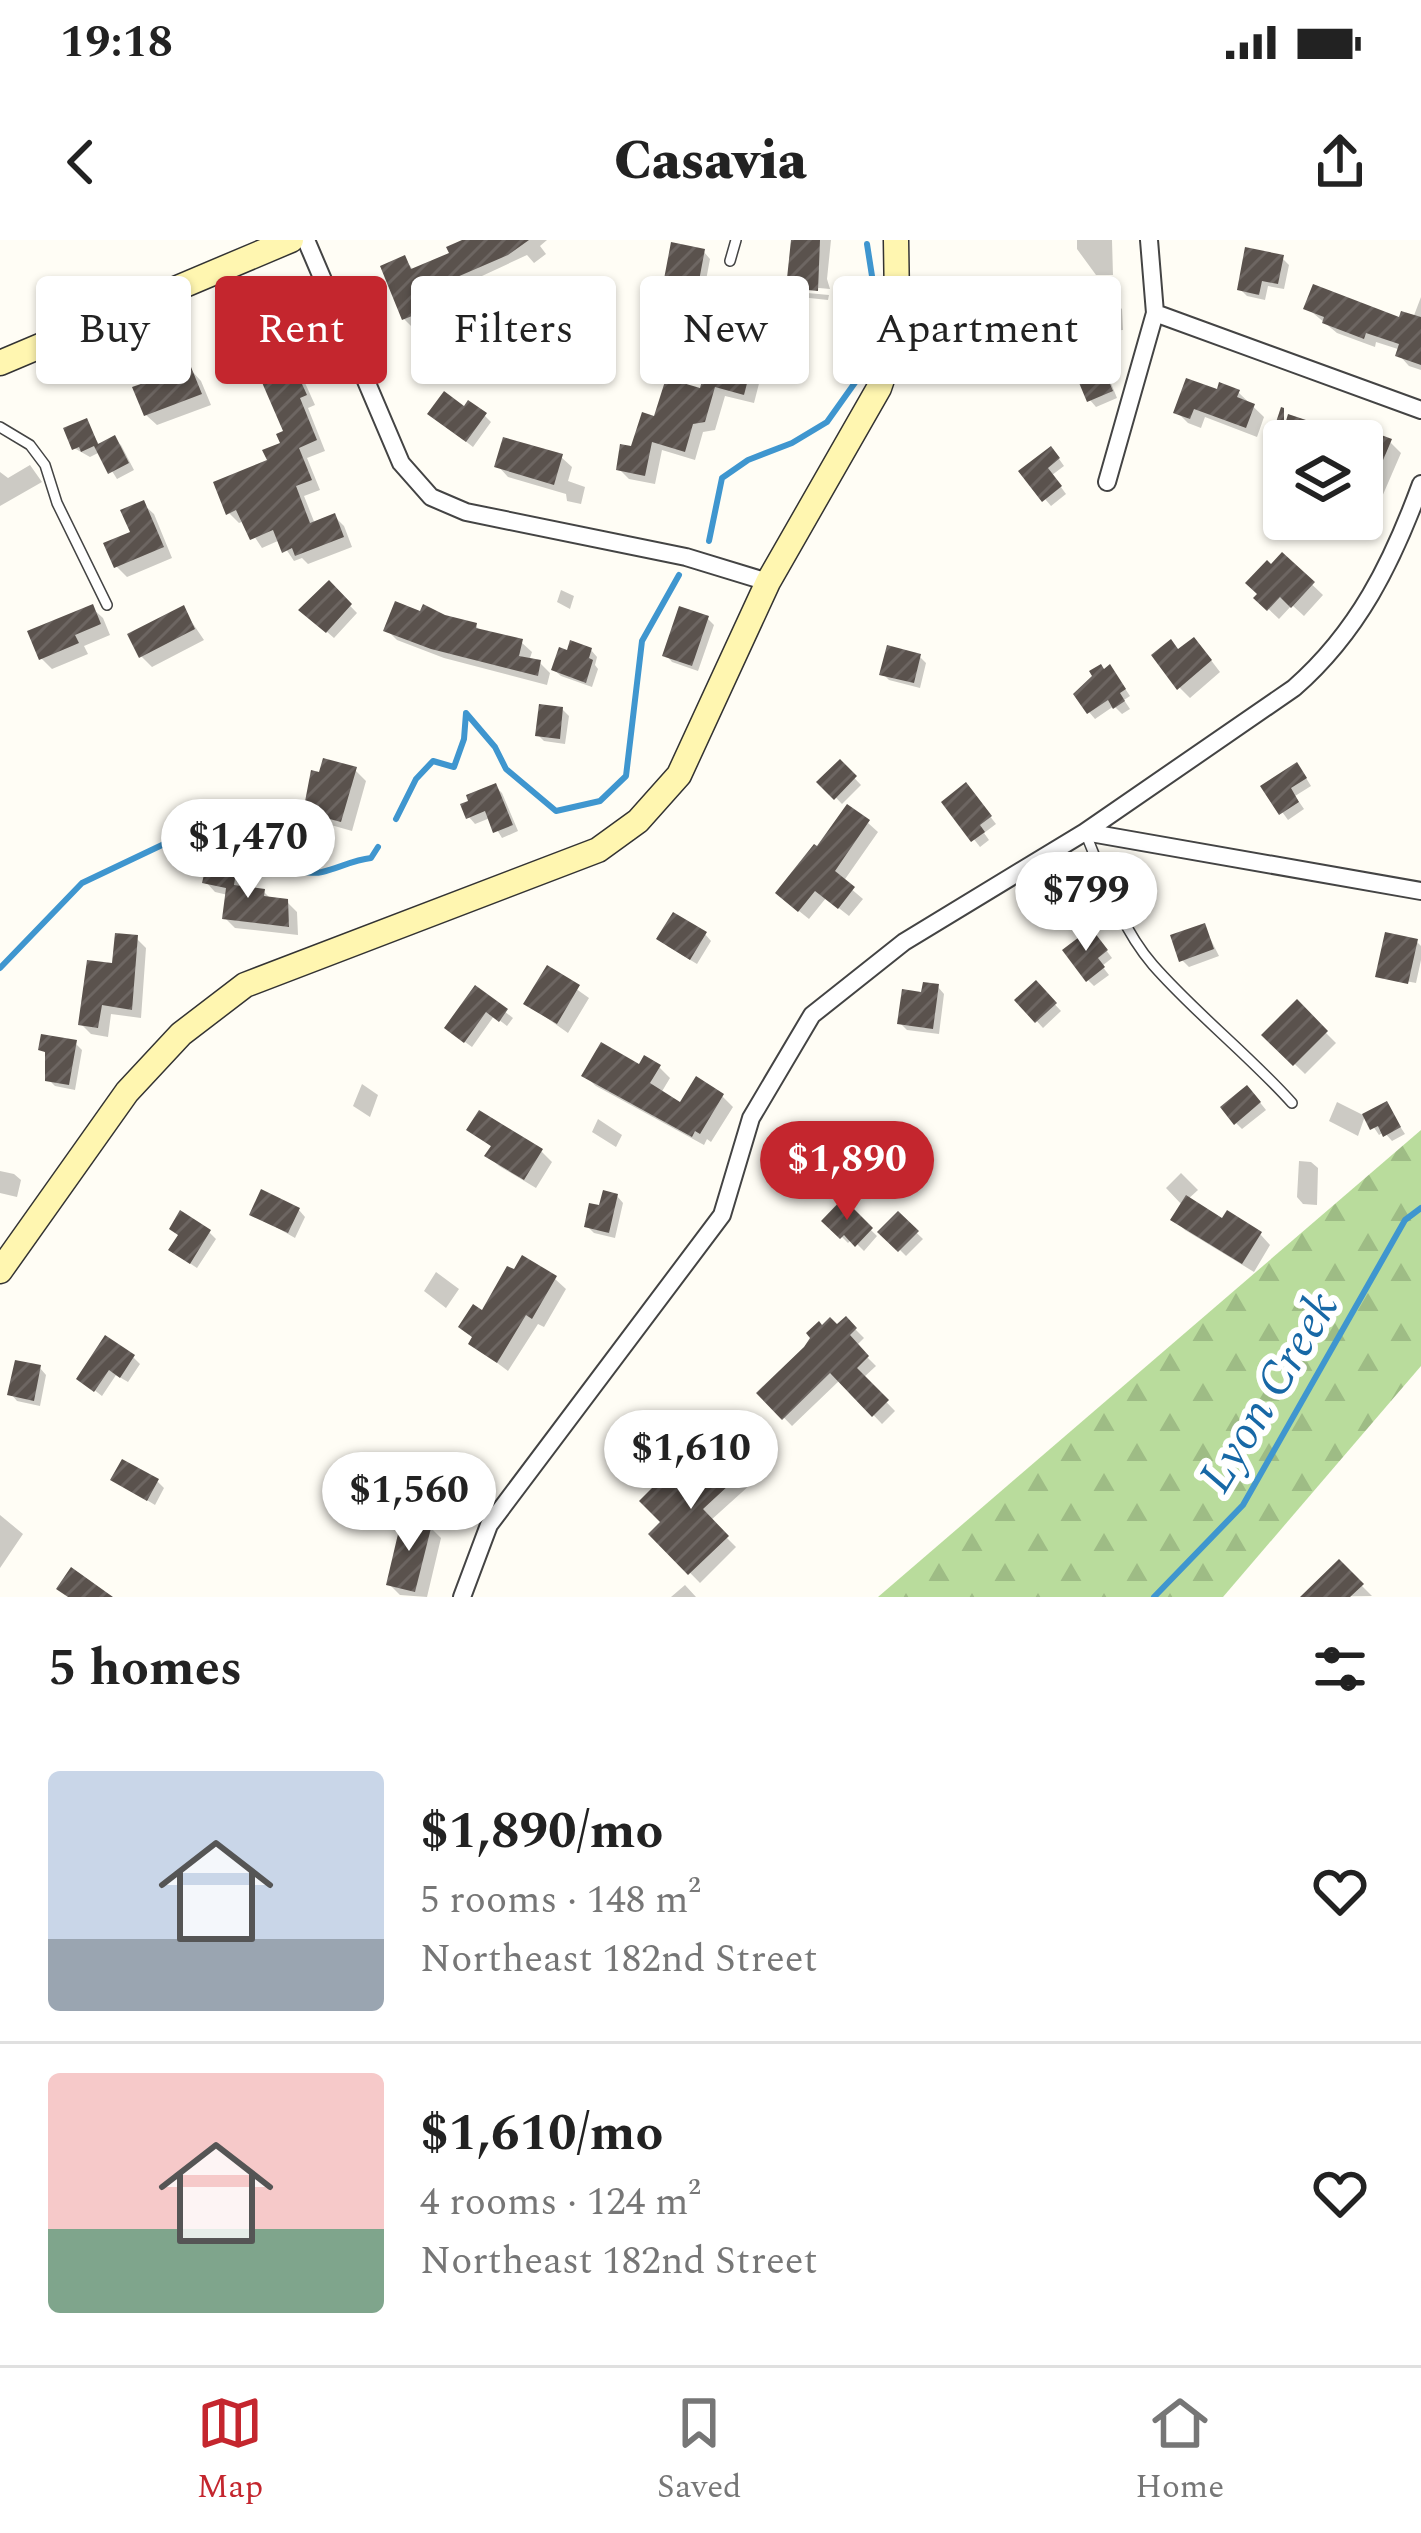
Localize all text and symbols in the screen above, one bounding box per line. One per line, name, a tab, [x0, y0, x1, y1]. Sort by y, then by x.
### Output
text: 19:18	[60, 8, 173, 77]
text: Casavia	[614, 121, 807, 203]
icon: back	[48, 129, 114, 195]
icon: share	[1307, 129, 1373, 195]
chip: Buy	[36, 276, 191, 384]
chip: Rent	[215, 276, 387, 384]
chip: Filters	[411, 276, 616, 384]
chip: New	[640, 276, 809, 384]
chip: Apartment	[833, 276, 1121, 384]
map controls	[1263, 420, 1383, 540]
button: layers	[1263, 420, 1383, 540]
pin: $1,470	[150, 799, 346, 901]
text: $1,470	[188, 808, 308, 867]
pin: $799	[1015, 852, 1157, 954]
text: $799	[1042, 861, 1130, 920]
pin: $1,890	[749, 1121, 945, 1223]
text: $1,890	[787, 1130, 907, 1189]
water label: Lyon Creek	[1180, 1278, 1358, 1507]
pin: $1,610	[593, 1410, 789, 1512]
text: $1,610	[631, 1419, 751, 1478]
pin: $1,560	[311, 1452, 507, 1554]
text: $1,560	[349, 1461, 469, 1520]
text: 5 homes	[48, 1630, 242, 1708]
icon: filters	[1307, 1636, 1373, 1702]
text: $1,890/mo	[420, 1793, 663, 1871]
icon: home	[144, 1819, 288, 1963]
icon: heart	[1307, 1858, 1373, 1924]
text: 5 rooms · 148 m²	[420, 1871, 701, 1930]
text: Northeast 182nd Street	[420, 1930, 817, 1989]
text: $1,610/mo	[420, 2095, 663, 2173]
icon: home	[144, 2121, 288, 2265]
icon: heart	[1307, 2160, 1373, 2226]
text: 4 rooms · 124 m²	[420, 2173, 701, 2232]
text: Northeast 182nd Street	[420, 2232, 817, 2291]
tab: Map	[197, 2390, 263, 2512]
tab: Saved	[657, 2390, 742, 2512]
tab: Home	[1135, 2390, 1224, 2512]

